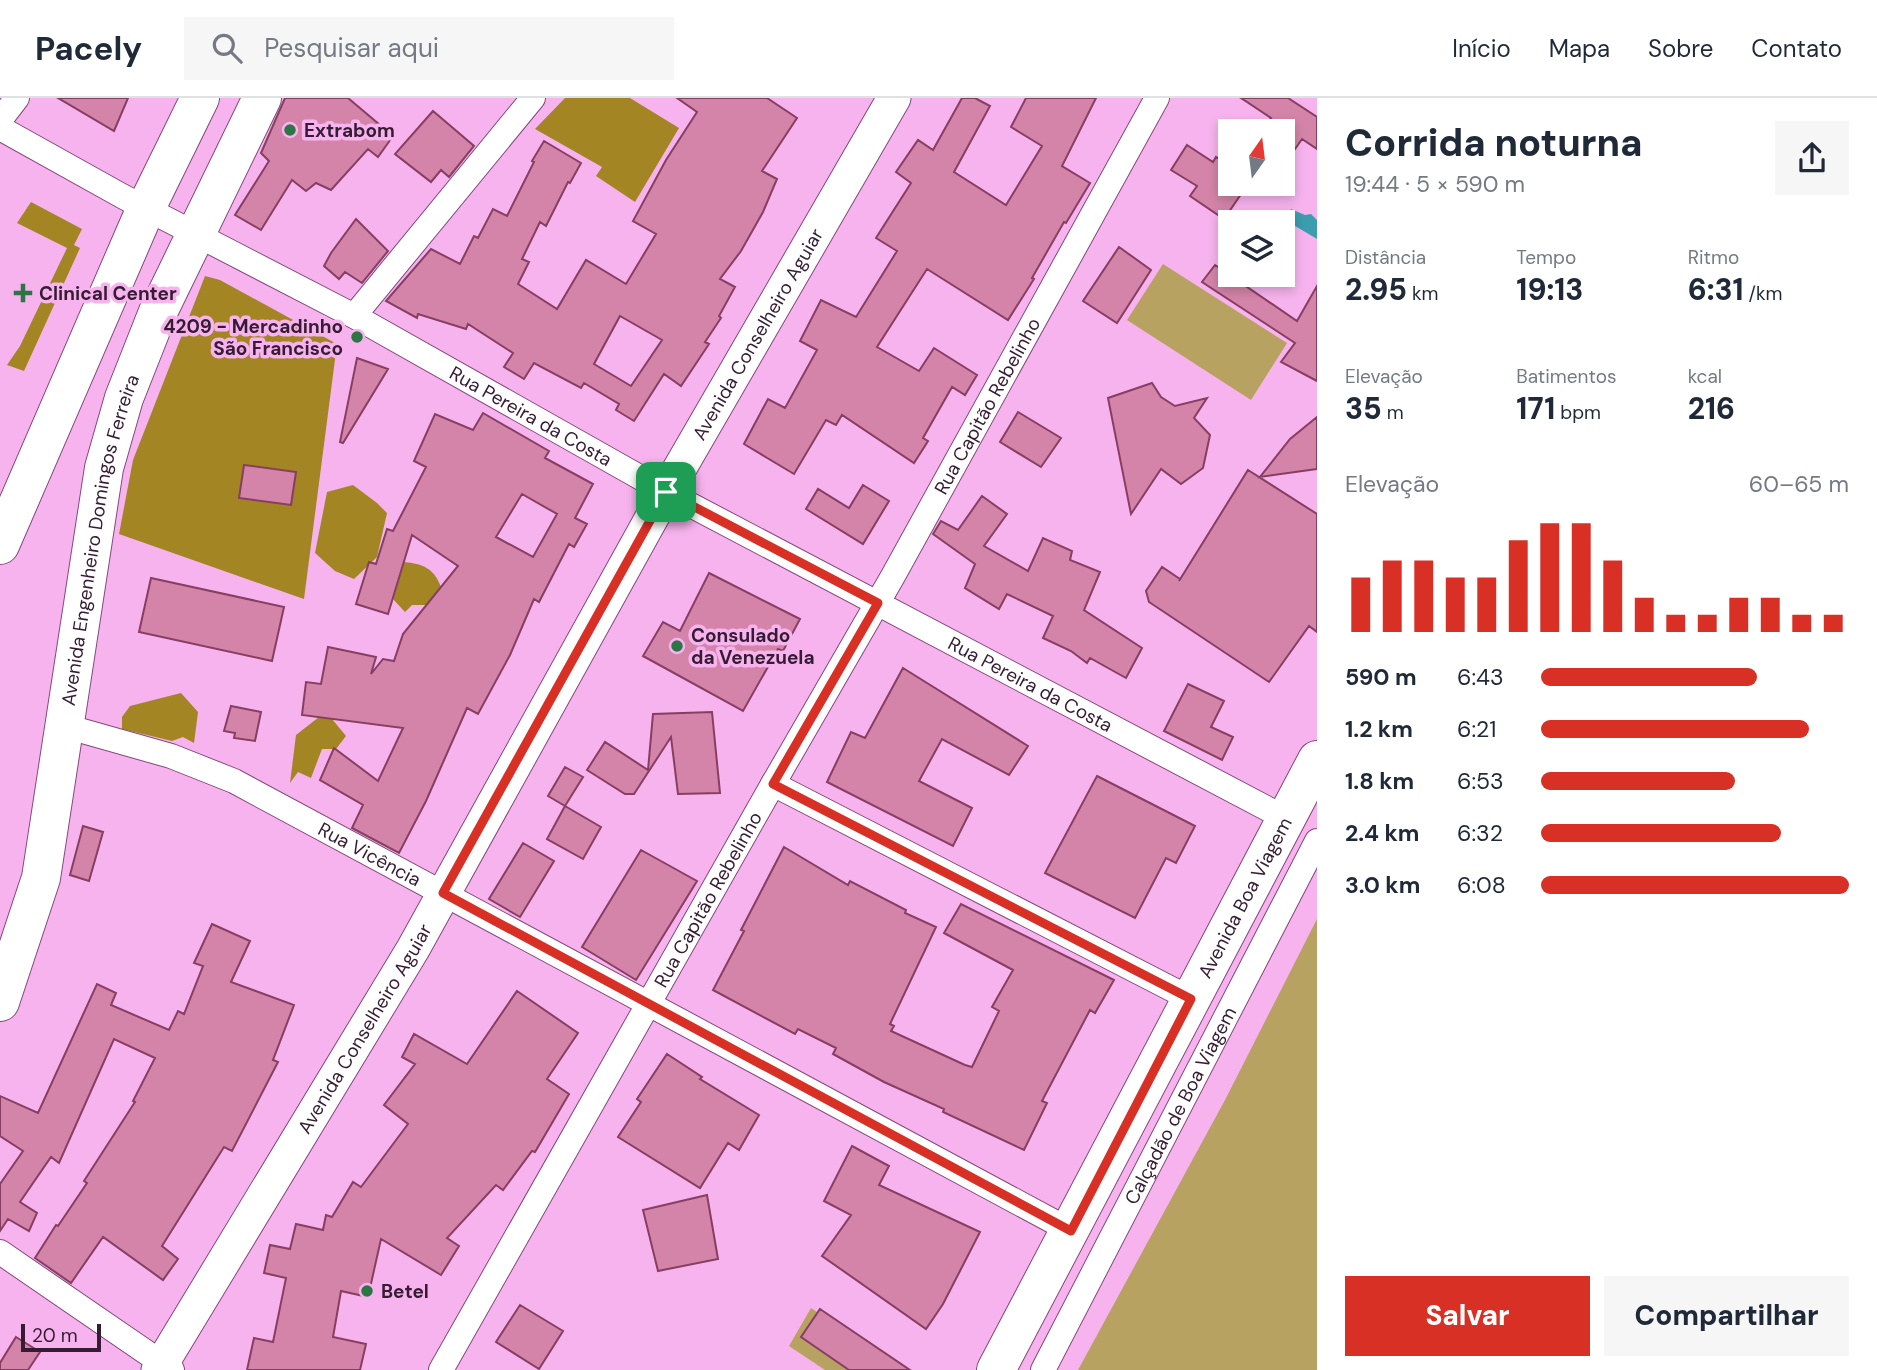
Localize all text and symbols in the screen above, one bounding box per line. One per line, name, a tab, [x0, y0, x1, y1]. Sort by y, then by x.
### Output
search box	[184, 17, 674, 80]
text: Pacely	[35, 27, 142, 70]
icon: search	[208, 29, 246, 67]
text: Pesquisar aqui	[264, 31, 439, 65]
text: Início	[1452, 33, 1511, 64]
text: Mapa	[1549, 33, 1610, 64]
text: Sobre	[1648, 33, 1713, 64]
text: Contato	[1751, 33, 1842, 64]
place label: Extrabom	[304, 118, 395, 143]
text: Corrida noturna	[1345, 118, 1643, 168]
north arrow	[1218, 119, 1295, 196]
map controls	[1218, 119, 1295, 287]
button: share	[1775, 121, 1849, 195]
marker: Extrabom	[282, 122, 298, 138]
text: 19:44 · 5 × 590 m	[1345, 169, 1525, 199]
button: layers	[1218, 210, 1295, 287]
street label: Avenida Conselheiro Aguiar	[687, 224, 829, 445]
text: Distância	[1345, 245, 1426, 270]
text: Tempo	[1516, 245, 1576, 270]
text: Ritmo	[1688, 245, 1739, 270]
text: 2.95	[1345, 270, 1407, 309]
text: 19:13	[1516, 270, 1583, 309]
text: 6:31	[1688, 270, 1744, 309]
place label: Clinical Center	[39, 281, 177, 306]
text: km	[1407, 281, 1438, 306]
text: /km	[1744, 281, 1783, 306]
marker: Clinical Center	[13, 283, 33, 303]
street label: Rua Capitão Rebelinho	[929, 313, 1046, 499]
place label: 4209 - Mercadinho São Francisco	[163, 314, 343, 361]
marker: 4209 - Mercadinho São Francisco	[349, 329, 365, 345]
street label: Rua Pereira da Costa	[445, 361, 616, 472]
text: Elevação	[1345, 364, 1423, 389]
text: Batimentos	[1516, 364, 1616, 389]
text: kcal	[1688, 364, 1722, 389]
street label: Avenida Engenheiro Domingos Ferreira	[56, 371, 145, 707]
text: 35	[1345, 389, 1382, 428]
text: 171	[1516, 389, 1555, 428]
text: 216	[1688, 389, 1735, 428]
text: m	[1382, 400, 1404, 425]
text: bpm	[1555, 400, 1601, 425]
pin	[636, 462, 696, 522]
text: Elevação	[1345, 469, 1439, 499]
text: 60–65 m	[1749, 469, 1849, 499]
icon: arrive	[647, 473, 685, 511]
place label: Consulado da Venezuela	[691, 623, 815, 670]
street label: Rua Pereira da Costa	[944, 631, 1117, 738]
marker: Consulado da Venezuela	[669, 638, 685, 654]
text: 590 m	[1345, 662, 1417, 692]
text: 6:43	[1457, 662, 1504, 692]
text: 1.2 km	[1345, 714, 1413, 744]
text: 6:21	[1457, 714, 1497, 744]
text: 1.8 km	[1345, 766, 1414, 796]
text: 6:53	[1457, 766, 1504, 796]
street label: Rua Capitão Rebelinho	[648, 807, 768, 992]
street label: Avenida Boa Viagem	[1192, 813, 1298, 982]
street label: Rua Vicência	[314, 817, 425, 892]
text: 2.4 km	[1345, 818, 1419, 848]
text: 6:32	[1457, 818, 1503, 848]
text: 3.0 km	[1345, 870, 1420, 900]
text: 6:08	[1457, 870, 1506, 900]
street label: Avenida Conselheiro Aguiar	[292, 919, 437, 1138]
street label: Calçadão de Boa Viagem	[1119, 1002, 1242, 1209]
button: Salvar	[1345, 1276, 1590, 1356]
button: Compartilhar	[1604, 1276, 1849, 1356]
place label: Betel	[381, 1279, 429, 1304]
marker: Betel	[359, 1283, 375, 1299]
scale bar	[21, 1321, 102, 1353]
text: 20 m	[32, 1323, 78, 1348]

